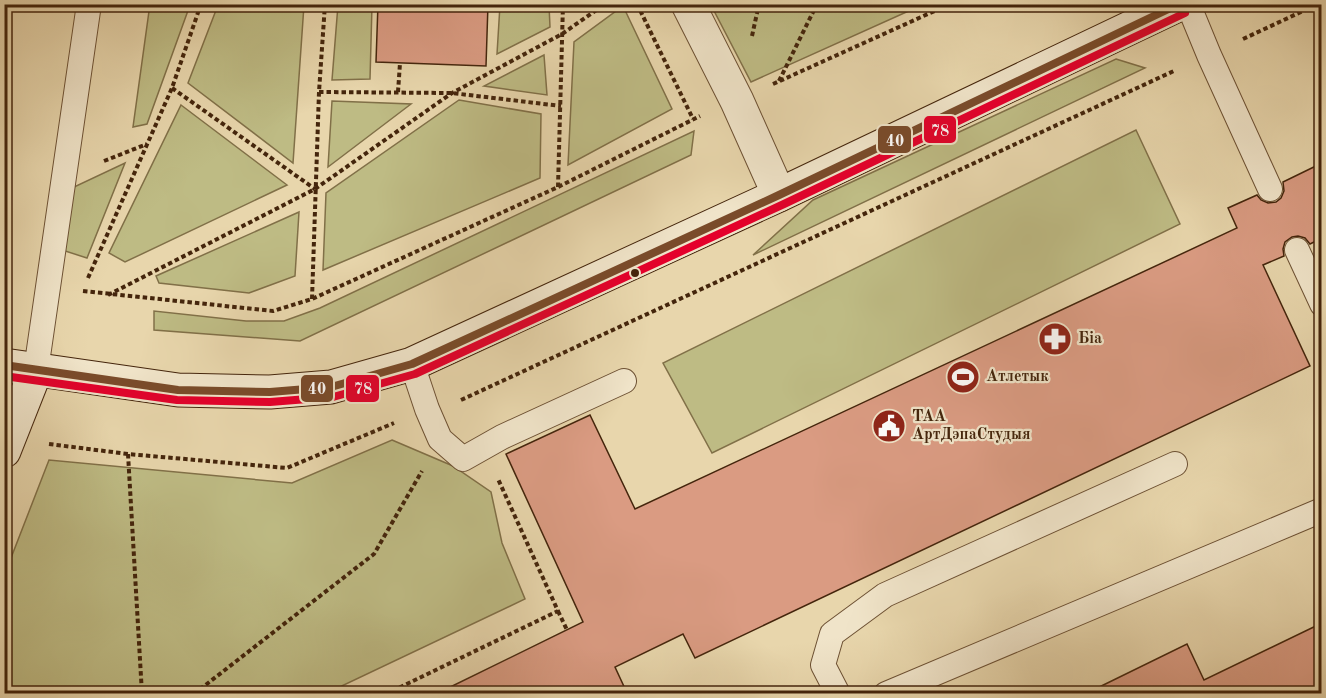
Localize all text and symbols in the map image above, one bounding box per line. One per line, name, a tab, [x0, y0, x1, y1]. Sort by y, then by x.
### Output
line badge: 78	[923, 115, 957, 144]
text: 78	[931, 124, 949, 140]
line badge: 40	[877, 125, 912, 154]
text: 40	[886, 134, 904, 150]
unlabelled marker	[629, 267, 641, 279]
pharmacy icon: Біа	[1037, 321, 1073, 357]
place label: Біа	[1078, 331, 1102, 347]
sports icon: Атлетык	[945, 359, 981, 395]
place label: Атлетык	[986, 369, 1049, 385]
line badge: 40	[300, 374, 334, 403]
line badge: 78	[345, 374, 380, 403]
text: 40	[308, 382, 326, 398]
text: 78	[354, 382, 372, 398]
public building icon: ТАА АртДэпаСтудыя	[871, 408, 907, 444]
place label: ТАА АртДэпаСтудыя	[912, 409, 1031, 443]

